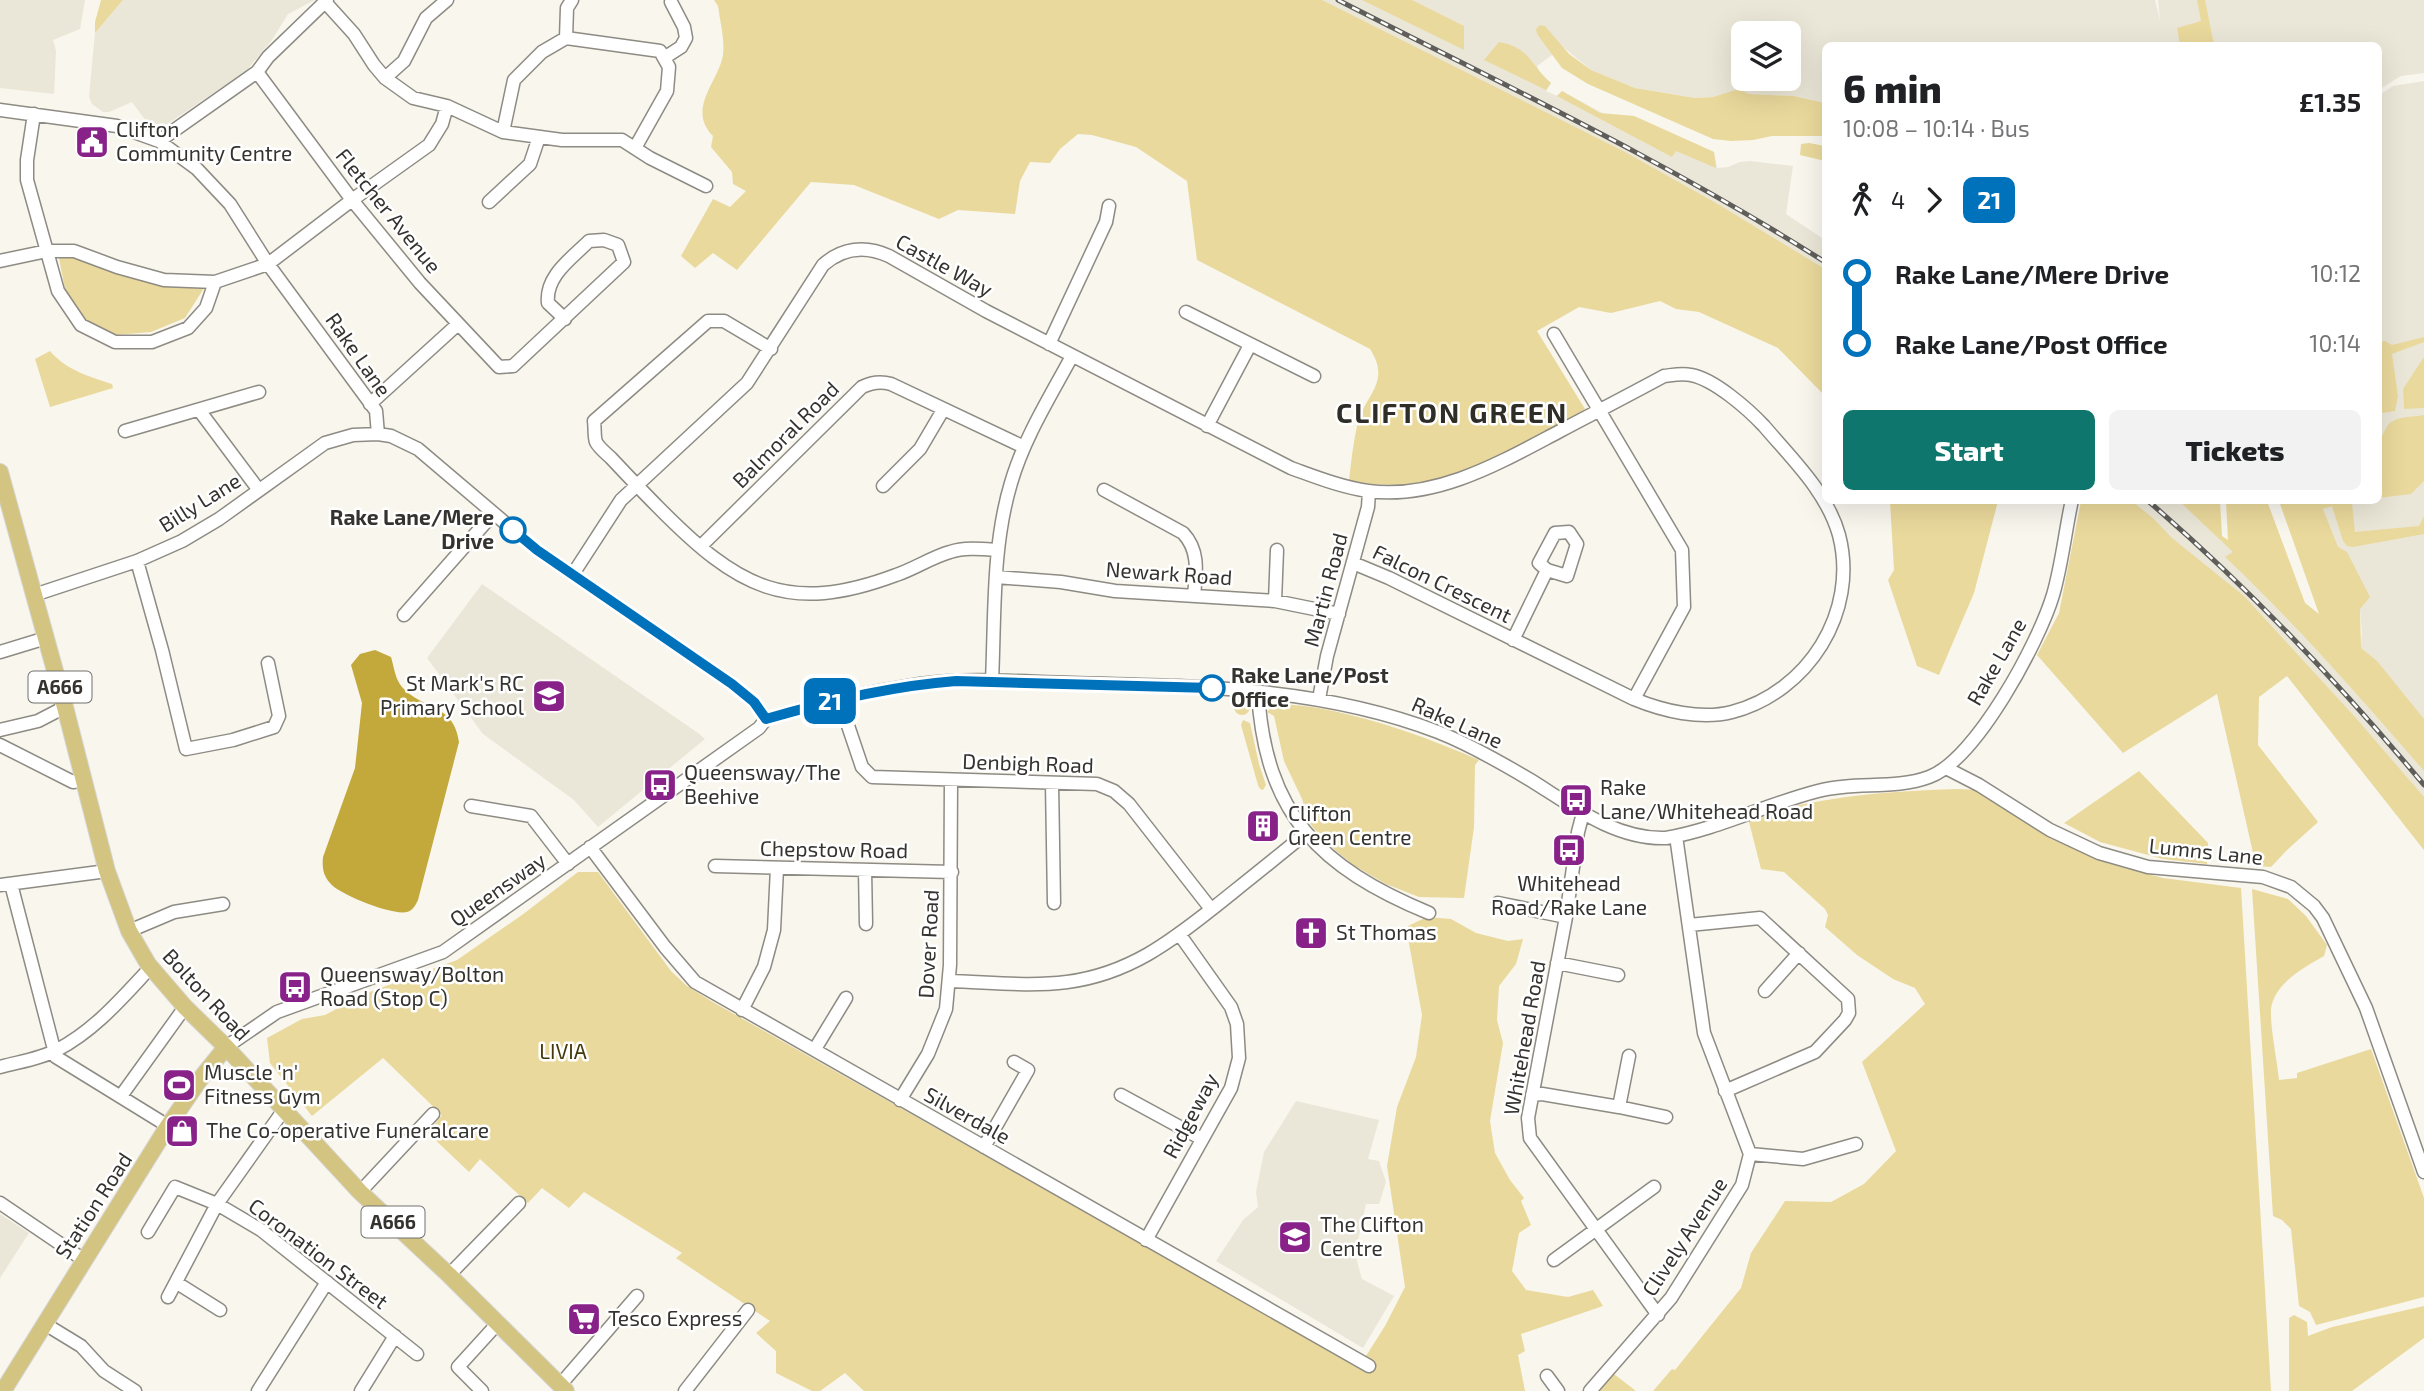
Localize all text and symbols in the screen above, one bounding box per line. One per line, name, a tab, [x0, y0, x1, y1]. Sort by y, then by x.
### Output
map controls	[1731, 21, 1801, 91]
button: layers	[1731, 21, 1801, 91]
text: 6 min	[1843, 65, 1942, 111]
text: £1.35	[2299, 86, 2361, 117]
text: 10:08 – 10:14 · Bus	[1843, 114, 2030, 142]
place label: Clifton Community Centre	[116, 116, 292, 165]
public building icon: Clifton Community Centre	[73, 123, 111, 161]
street label: Fletcher Avenue	[331, 143, 447, 277]
icon: walk	[1843, 181, 1881, 219]
icon: forward	[1915, 181, 1953, 219]
text: 21	[1977, 185, 2001, 214]
text: 4	[1891, 186, 1905, 214]
street label: Castle Way	[892, 228, 997, 301]
text: Rake Lane/Mere Drive	[1895, 258, 2169, 289]
text: 10:12	[2310, 259, 2361, 287]
street label: Rake Lane	[321, 307, 397, 401]
text: Rake Lane/Post Office	[1895, 328, 2168, 359]
text: 10:14	[2309, 329, 2361, 357]
street label: Balmoral Road	[727, 376, 843, 492]
district label: CLIFTON GREEN	[1336, 395, 1568, 429]
button: Start	[1843, 410, 2095, 490]
button: Tickets	[2109, 410, 2361, 490]
street label: Billy Lane	[154, 467, 245, 537]
place label: Rake Lane/Mere Drive	[330, 504, 494, 553]
marker: Rake Lane/Mere Drive	[500, 517, 526, 543]
street label: Martin Road	[1297, 530, 1352, 649]
street label: Falcon Crescent	[1369, 538, 1516, 627]
street label: Newark Road	[1105, 556, 1233, 589]
street label: Rake Lane	[1961, 613, 2031, 709]
place label: Rake Lane/Post Office	[1231, 662, 1389, 711]
place label: St Mark's RC Primary School	[380, 670, 525, 719]
road number: A666	[28, 672, 92, 702]
marker: Rake Lane/Post Office	[1199, 675, 1225, 701]
school or university icon: St Mark's RC Primary School	[530, 677, 568, 715]
line badge: 21	[798, 678, 862, 724]
text: 21	[818, 686, 842, 715]
street label: Rake Lane	[1408, 691, 1507, 753]
street label: Denbigh Road	[962, 748, 1094, 777]
place label: Queensway/The Beehive	[684, 759, 841, 808]
bus stop icon: Queensway/The Beehive	[641, 766, 679, 804]
place label: Rake Lane/Whitehead Road	[1600, 774, 1813, 823]
bus stop icon: Rake Lane/Whitehead Road	[1557, 781, 1595, 819]
place label: Clifton Green Centre	[1288, 800, 1412, 849]
building icon: Clifton Green Centre	[1244, 807, 1282, 845]
bus stop icon: Whitehead Road/Rake Lane	[1550, 831, 1588, 869]
street label: Lumns Lane	[2148, 832, 2264, 869]
street label: Chepstow Road	[760, 835, 908, 862]
street label: Queensway	[444, 847, 550, 932]
place label: Whitehead Road/Rake Lane	[1491, 870, 1647, 919]
street label: Dover Road	[912, 889, 943, 999]
church icon: St Thomas	[1292, 914, 1330, 952]
place label: St Thomas	[1336, 919, 1437, 944]
street label: Bolton Road	[158, 943, 256, 1045]
street label: Whitehead Road	[1498, 958, 1549, 1117]
place label: Queensway/Bolton Road (Stop C)	[320, 961, 504, 1010]
bus stop icon: Queensway/Bolton Road (Stop C)	[276, 968, 314, 1006]
park label: LIVIA	[539, 1038, 587, 1063]
place label: Muscle 'n' Fitness Gym	[204, 1059, 321, 1108]
sports icon: Muscle 'n' Fitness Gym	[160, 1066, 198, 1104]
street label: Ridgeway	[1157, 1068, 1223, 1162]
street label: Silverdale	[920, 1081, 1015, 1148]
shop icon: The Co-operative Funeralcare	[163, 1112, 201, 1150]
place label: The Co-operative Funeralcare	[206, 1117, 489, 1142]
street label: Station Road	[49, 1147, 136, 1263]
street label: Clively Avenue	[1636, 1172, 1731, 1300]
street label: Coronation Street	[244, 1192, 394, 1313]
road number: A666	[362, 1206, 424, 1238]
place label: The Clifton Centre	[1320, 1211, 1424, 1260]
school or university icon: The Clifton Centre	[1276, 1218, 1314, 1256]
supermarket icon: Tesco Express	[565, 1300, 603, 1338]
place label: Tesco Express	[608, 1305, 742, 1330]

